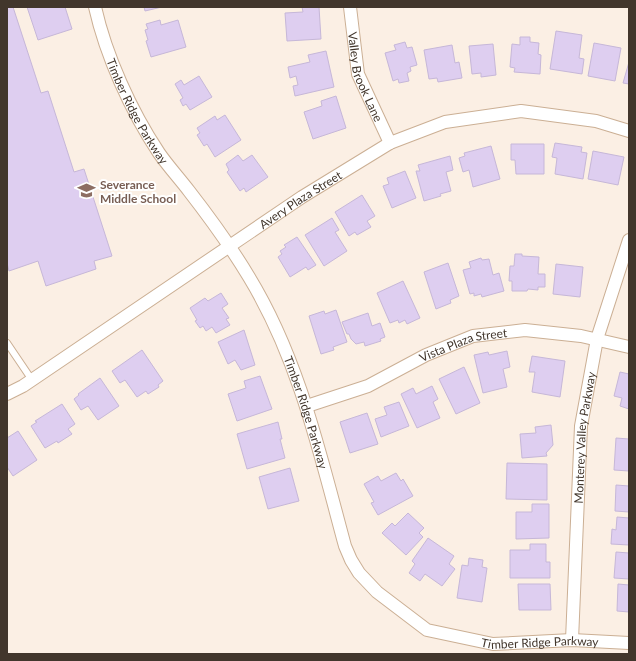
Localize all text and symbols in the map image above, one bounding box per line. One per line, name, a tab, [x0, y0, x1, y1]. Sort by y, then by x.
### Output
street label: Valley Brook Lane	[346, 31, 386, 124]
street label: Timber Ridge Parkway	[104, 56, 172, 167]
street label: Avery Plaza Street	[256, 167, 345, 232]
place label: Severance Middle School	[100, 177, 176, 206]
school or university icon: Severance Middle School	[77, 181, 97, 201]
street label: Vista Plaza Street	[416, 325, 509, 365]
street label: Timber Ridge Parkway	[281, 354, 332, 471]
street label: Monterey Valley Parkway	[570, 370, 599, 504]
street label: Timber Ridge Parkway	[480, 632, 600, 652]

